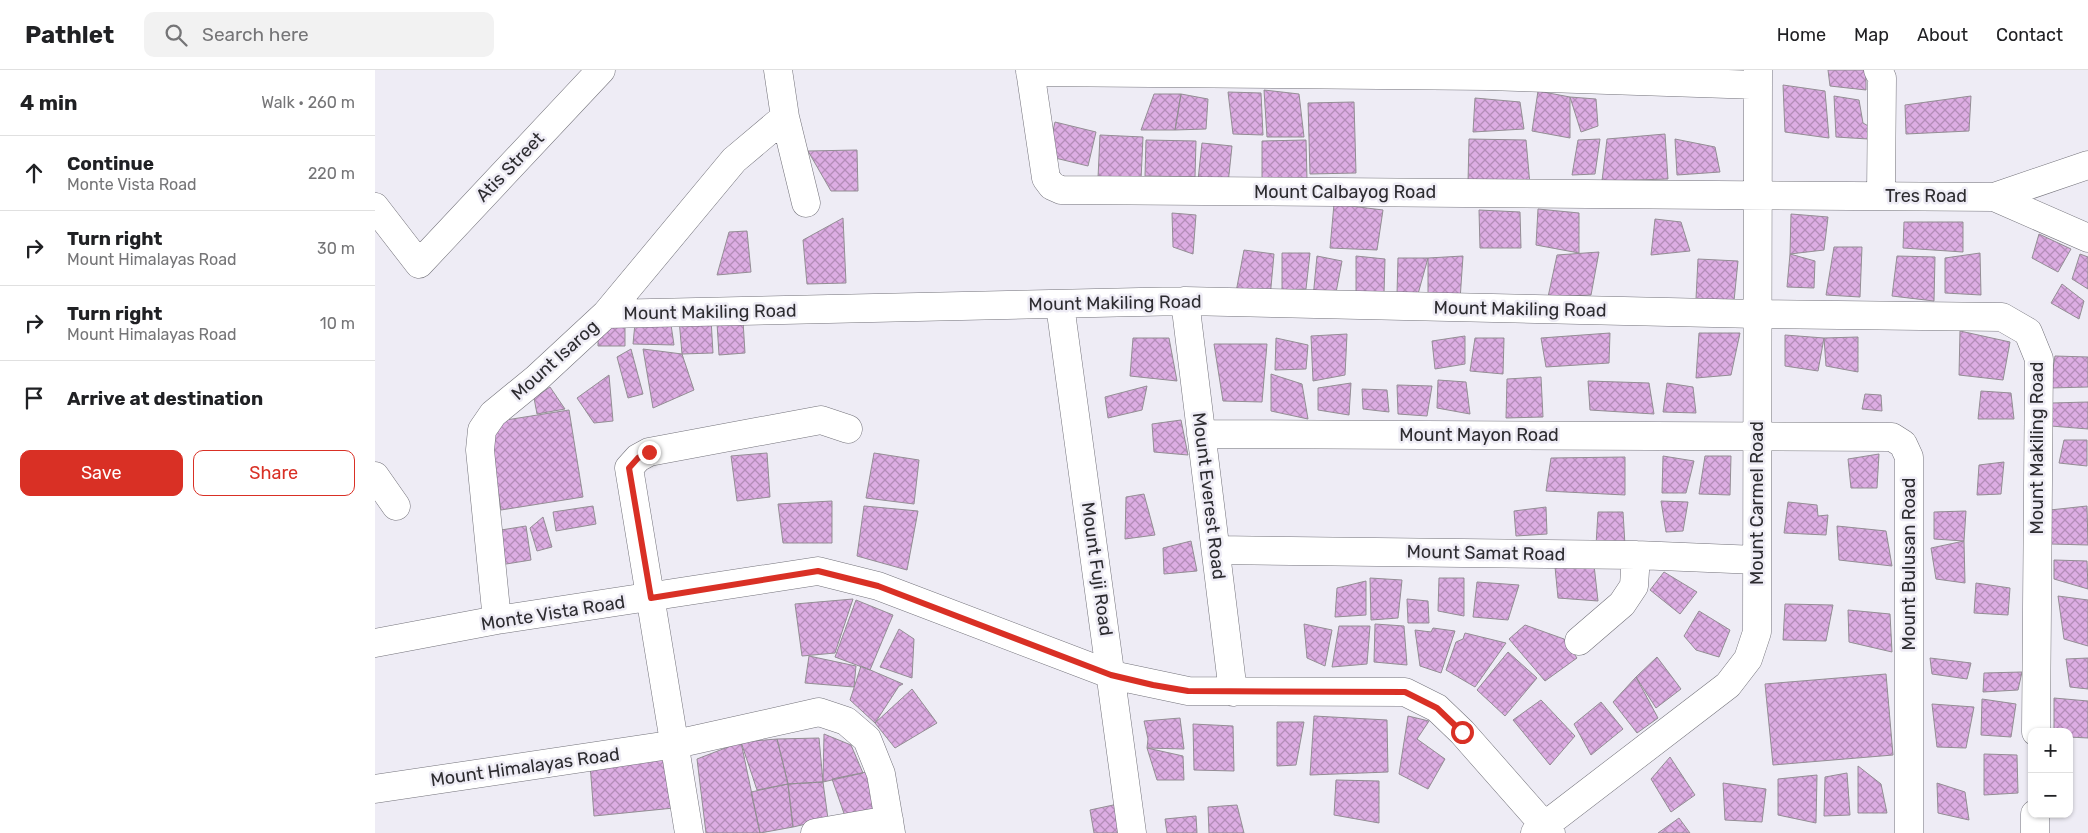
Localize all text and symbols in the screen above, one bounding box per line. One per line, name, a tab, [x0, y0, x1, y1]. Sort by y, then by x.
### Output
search box	[144, 12, 494, 57]
text: Pathlet	[25, 21, 114, 49]
icon: search	[162, 21, 190, 49]
text: Search here	[202, 23, 309, 46]
text: Home	[1777, 24, 1826, 46]
text: Map	[1854, 24, 1889, 46]
text: About	[1917, 24, 1968, 46]
text: Contact	[1996, 24, 2063, 46]
text: 4 min	[20, 90, 78, 115]
text: Walk · 260 m	[261, 93, 355, 112]
street label: Atis Street	[471, 127, 549, 207]
text: Continue	[67, 152, 154, 175]
icon: ahead	[20, 159, 48, 187]
text: 220 m	[308, 164, 355, 183]
text: Monte Vista Road	[67, 175, 197, 194]
street label: Mount Calbayog Road	[1254, 181, 1436, 203]
street label: Tres Road	[1885, 185, 1967, 207]
text: Turn right	[67, 227, 162, 250]
icon: right	[20, 234, 48, 262]
text: 30 m	[317, 239, 355, 258]
text: Mount Himalayas Road	[67, 250, 237, 269]
street label: Mount Makiling Road	[1028, 290, 1202, 316]
street label: Mount Makiling Road	[1433, 296, 1607, 322]
street label: Mount Makiling Road	[623, 299, 797, 325]
text: Turn right	[67, 302, 162, 325]
icon: right	[20, 309, 48, 337]
text: 10 m	[320, 314, 355, 333]
street label: Mount Isarog	[507, 315, 603, 405]
text: Mount Himalayas Road	[67, 325, 237, 344]
street label: Mount Makiling Road	[2026, 361, 2048, 535]
icon: arrive	[20, 384, 48, 412]
text: Arrive at destination	[67, 387, 263, 410]
street label: Mount Everest Road	[1188, 411, 1230, 581]
street label: Mount Carmel Road	[1746, 421, 1768, 585]
street label: Mount Mayon Road	[1399, 424, 1559, 446]
route end	[638, 441, 661, 464]
button: Save	[20, 450, 183, 496]
button: Share	[193, 450, 355, 496]
street label: Mount Bulusan Road	[1898, 478, 1920, 650]
street label: Mount Fuji Road	[1077, 501, 1117, 637]
street label: Mount Samat Road	[1406, 541, 1566, 565]
street label: Monte Vista Road	[479, 591, 627, 635]
route start	[1451, 721, 1474, 744]
map controls	[2028, 728, 2073, 818]
button: +	[2028, 728, 2073, 773]
street label: Mount Himalayas Road	[429, 743, 621, 791]
button: −	[2028, 773, 2073, 818]

